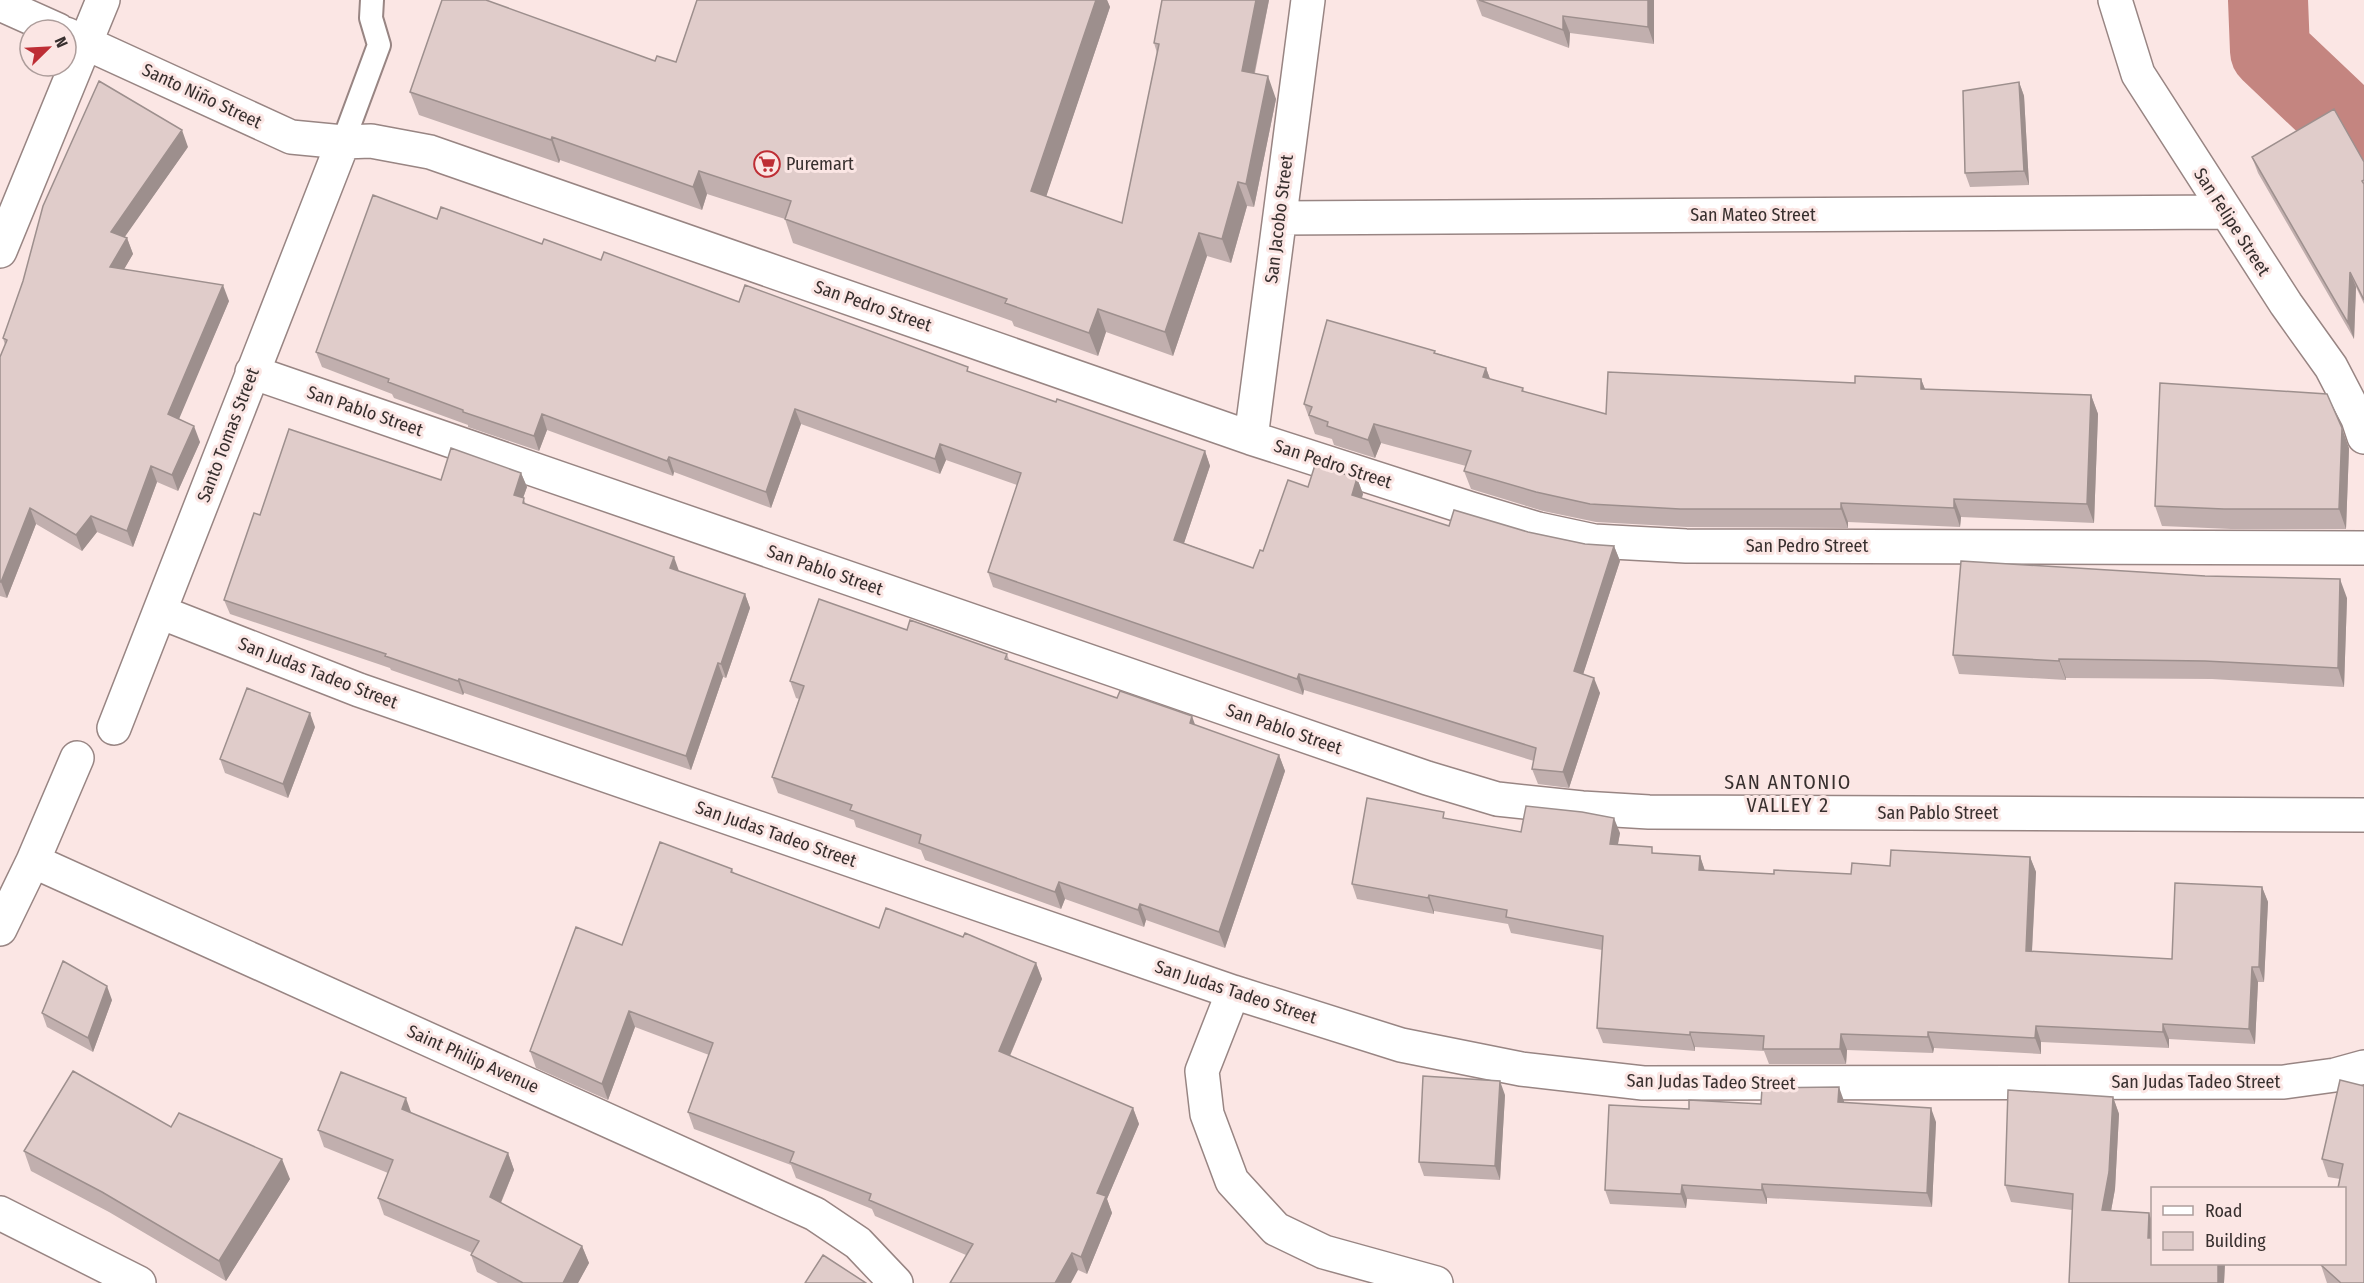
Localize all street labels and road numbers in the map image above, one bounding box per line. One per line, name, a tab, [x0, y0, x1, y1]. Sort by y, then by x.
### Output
street label: Santo Niño Street	[139, 59, 265, 133]
street label: San Jacobo Street	[1260, 153, 1298, 285]
street label: San Felipe Street	[2189, 164, 2275, 280]
street label: San Mateo Street	[1690, 204, 1816, 226]
street label: San Pedro Street	[811, 276, 935, 336]
street label: Santo Tomas Street	[192, 365, 264, 505]
street label: San Pablo Street	[304, 381, 426, 441]
street label: San Pedro Street	[1271, 435, 1395, 493]
street label: San Pedro Street	[1746, 535, 1868, 557]
street label: San Pablo Street	[764, 540, 886, 600]
street label: San Judas Tadeo Street	[235, 632, 401, 714]
street label: San Pablo Street	[1223, 699, 1345, 759]
street label: San Judas Tadeo Street	[693, 796, 859, 872]
street label: San Pablo Street	[1878, 802, 1999, 824]
street label: San Judas Tadeo Street	[1152, 955, 1320, 1029]
street label: Saint Philip Avenue	[404, 1020, 542, 1098]
street label: San Judas Tadeo Street	[1626, 1070, 1796, 1094]
street label: San Judas Tadeo Street	[2112, 1071, 2281, 1093]

